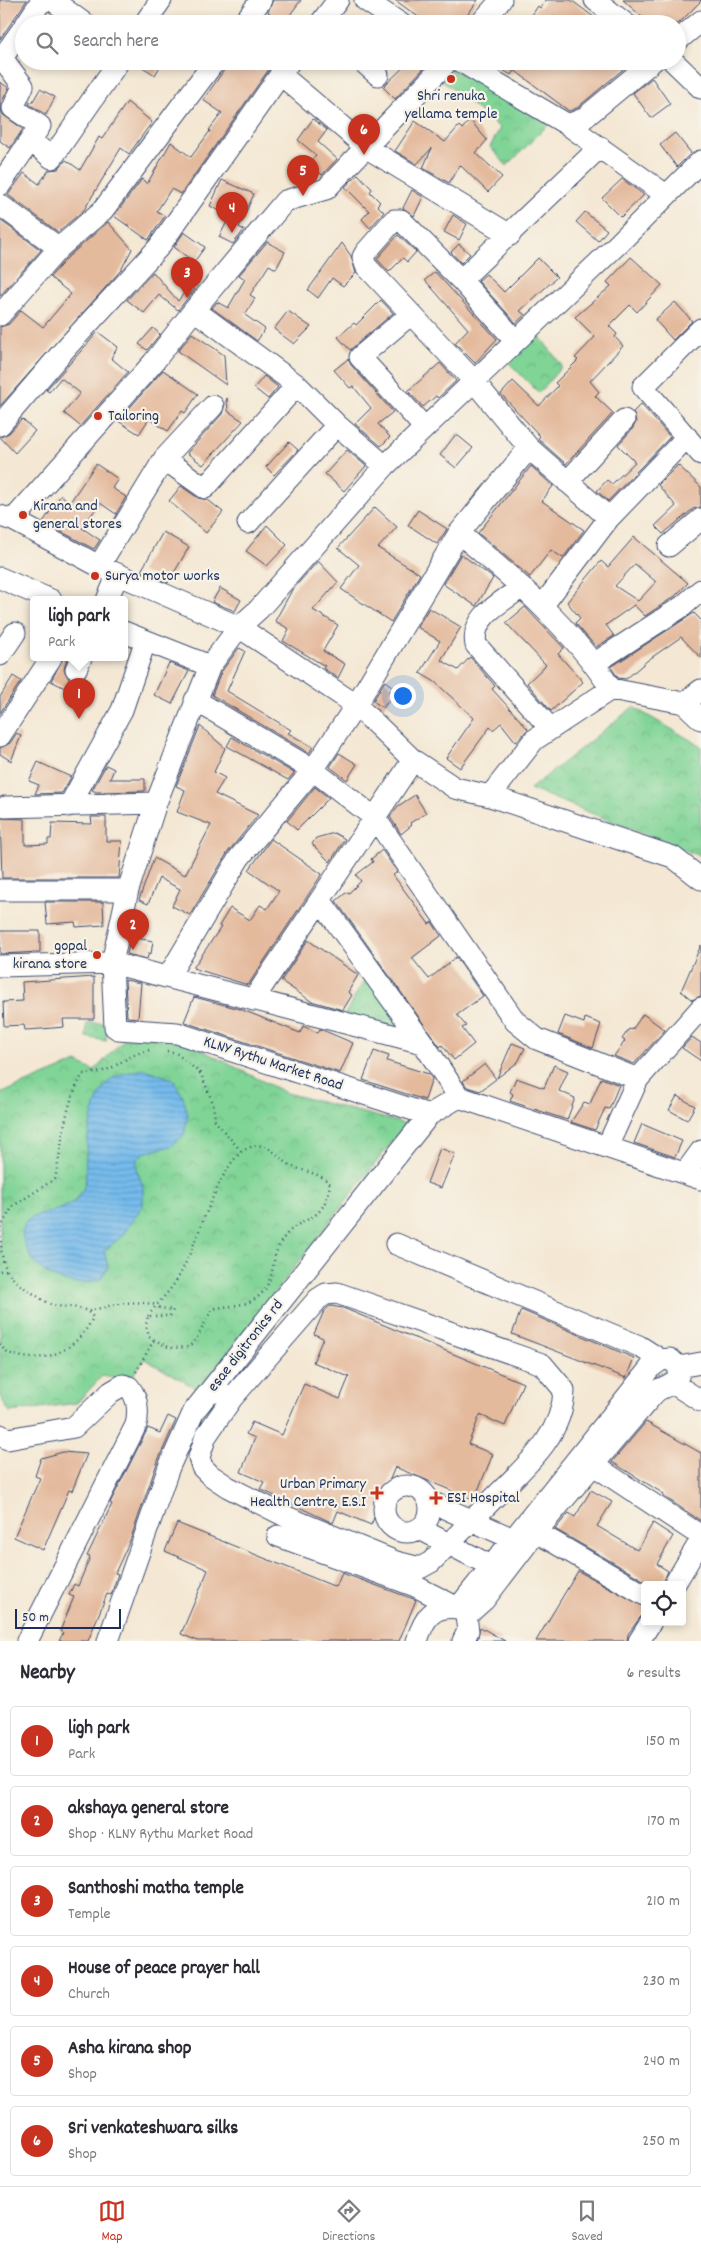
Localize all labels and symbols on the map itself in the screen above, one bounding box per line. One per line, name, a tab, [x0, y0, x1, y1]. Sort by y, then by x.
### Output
marker: Shri renuka yellama temple	[445, 73, 457, 85]
place label: Shri renuka yellama temple	[405, 85, 497, 126]
pin: 6	[348, 114, 380, 155]
pin: 5	[287, 155, 319, 196]
pin: 4	[216, 192, 248, 233]
pin: 3	[171, 257, 203, 298]
place label: Tailoring	[108, 405, 159, 428]
marker: Tailoring	[92, 410, 104, 422]
place label: Kirana and general stores	[33, 495, 122, 536]
marker: Kirana and general stores	[17, 509, 29, 521]
place label: Surya motor works	[105, 565, 220, 588]
marker: Surya motor works	[89, 570, 101, 582]
pin: 1	[63, 678, 95, 719]
your location	[390, 683, 416, 709]
pin: 2	[117, 909, 149, 950]
place label: gopal kirana store	[13, 935, 87, 976]
marker: gopal kirana store	[91, 949, 103, 961]
street label: KLNY Rythu Market Road	[200, 1031, 346, 1097]
street label: esae digitronics rd	[202, 1295, 290, 1397]
place label: Urban Primary Health Centre, E.S.I	[250, 1473, 367, 1514]
marker: Urban Primary Health Centre, E.S.I	[370, 1486, 384, 1500]
place label: ESI Hospital	[447, 1487, 520, 1510]
marker: ESI Hospital	[429, 1491, 443, 1505]
scale bar	[15, 1606, 121, 1629]

